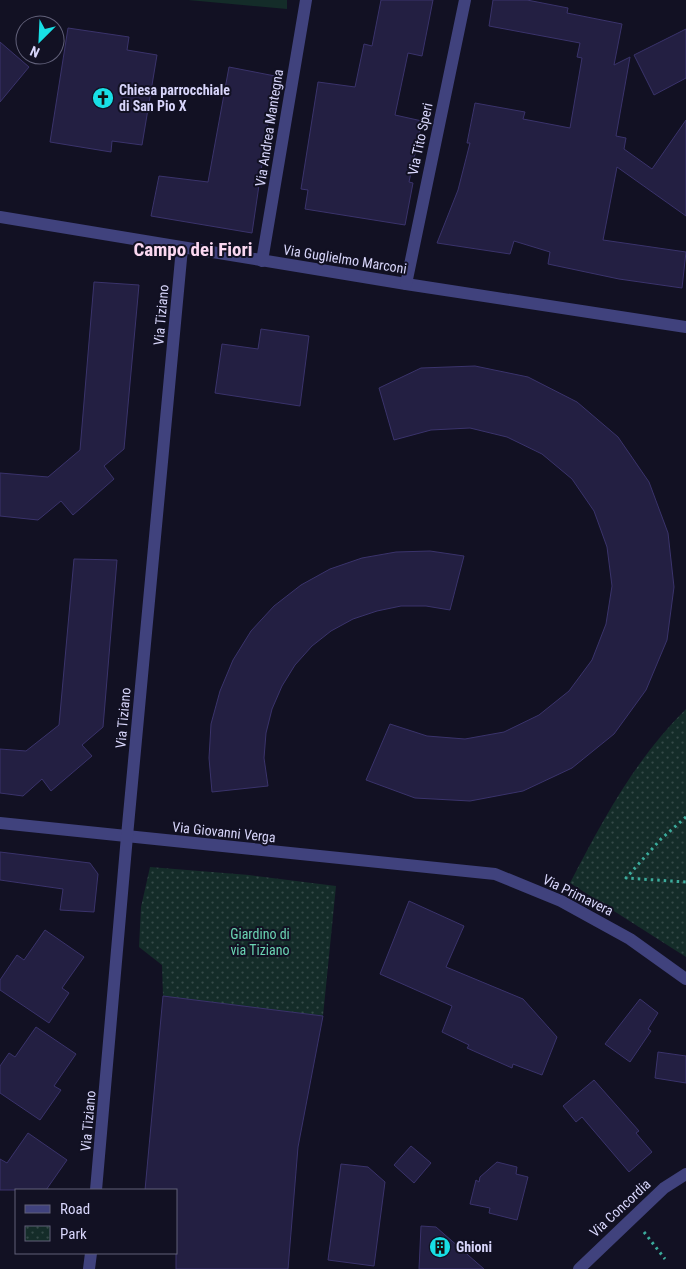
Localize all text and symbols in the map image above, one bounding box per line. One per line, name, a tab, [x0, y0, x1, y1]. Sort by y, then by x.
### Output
north arrow	[15, 15, 65, 65]
text: N	[28, 43, 42, 61]
street label: Via Andrea Mantegna	[252, 68, 286, 188]
place label: Chiesa parrocchiale di San Pio X	[119, 82, 230, 114]
church icon: Chiesa parrocchiale di San Pio X	[91, 86, 115, 110]
street label: Via Tito Speri	[405, 101, 435, 177]
district label: Campo dei Fiori	[133, 238, 253, 261]
street label: Via Guglielmo Marconi	[282, 241, 408, 277]
street label: Via Tiziano	[150, 284, 172, 346]
street label: Via Tiziano	[112, 687, 134, 749]
street label: Via Giovanni Verga	[172, 819, 276, 845]
street label: Via Primavera	[540, 871, 616, 919]
park label: Giardino di via Tiziano	[230, 926, 290, 958]
street label: Via Tiziano	[77, 1090, 99, 1152]
street label: Via Concordia	[586, 1176, 654, 1240]
legend	[15, 1189, 178, 1254]
text: Road	[60, 1200, 90, 1218]
text: Park	[60, 1225, 87, 1243]
building icon: Ghioni	[428, 1235, 452, 1259]
place label: Ghioni	[456, 1239, 492, 1255]

